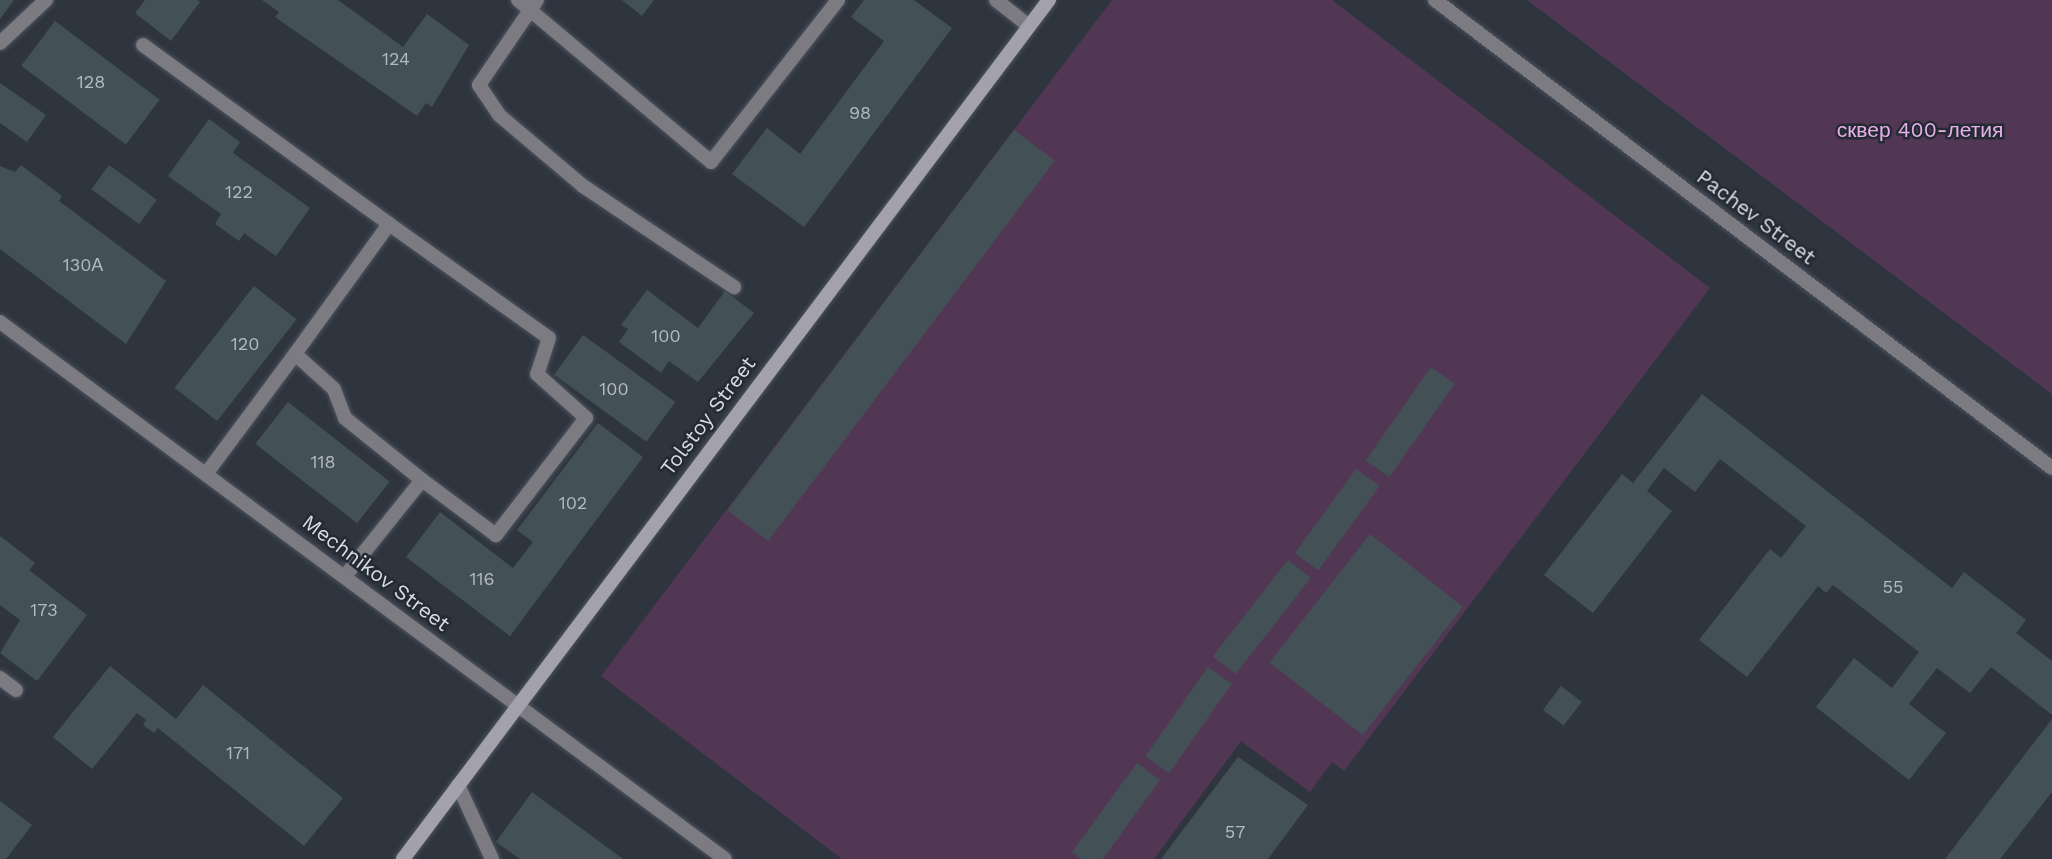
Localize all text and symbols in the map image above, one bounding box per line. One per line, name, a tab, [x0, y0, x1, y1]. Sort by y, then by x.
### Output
house number: 124	[382, 48, 410, 70]
house number: 128	[77, 71, 105, 93]
house number: 98	[849, 102, 871, 124]
park label: сквер 400-летия	[1837, 117, 2003, 143]
street label: Pachev Street	[1691, 164, 1821, 270]
house number: 122	[225, 181, 253, 203]
house number: 130А	[63, 254, 103, 276]
house number: 100	[651, 325, 681, 347]
house number: 120	[231, 333, 259, 355]
street label: Tolstoy Street	[655, 351, 761, 481]
house number: 100	[599, 378, 629, 400]
house number: 118	[310, 451, 336, 473]
house number: 102	[559, 492, 587, 514]
street label: Mechnikov Street	[297, 509, 455, 637]
house number: 116	[470, 568, 494, 590]
house number: 55	[1883, 576, 1903, 598]
house number: 173	[30, 599, 58, 621]
house number: 171	[226, 742, 250, 764]
house number: 57	[1225, 821, 1245, 843]

